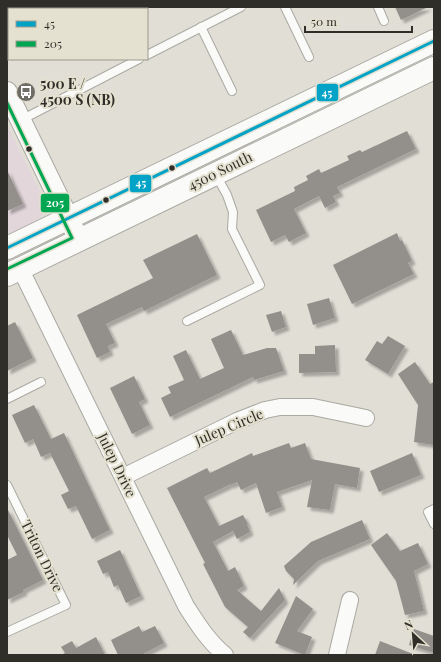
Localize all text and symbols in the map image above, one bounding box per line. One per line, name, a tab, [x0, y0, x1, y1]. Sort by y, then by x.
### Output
legend	[8, 8, 148, 60]
scale bar	[305, 8, 412, 34]
text: 50 m	[311, 13, 337, 29]
text: 45	[44, 15, 55, 31]
text: 205	[44, 35, 62, 51]
place label: 500 E / 4500 S (NB)	[40, 74, 115, 109]
bus stop icon: 500 E / 4500 S (NB)	[15, 81, 37, 103]
line badge: 45	[316, 83, 339, 102]
text: 45	[322, 85, 332, 100]
unlabelled marker	[24, 144, 34, 154]
street label: 4500 South	[184, 146, 256, 194]
unlabelled marker	[167, 163, 177, 173]
line badge: 45	[129, 174, 152, 193]
text: 45	[136, 175, 146, 190]
line badge: 205	[40, 193, 70, 213]
text: 205	[46, 195, 64, 210]
unlabelled marker	[101, 195, 111, 205]
street label: Julep Circle	[191, 404, 266, 450]
street label: Julep Drive	[93, 429, 141, 500]
street label: Triton Drive	[17, 517, 68, 595]
north arrow	[393, 614, 433, 654]
text: N	[402, 616, 415, 633]

